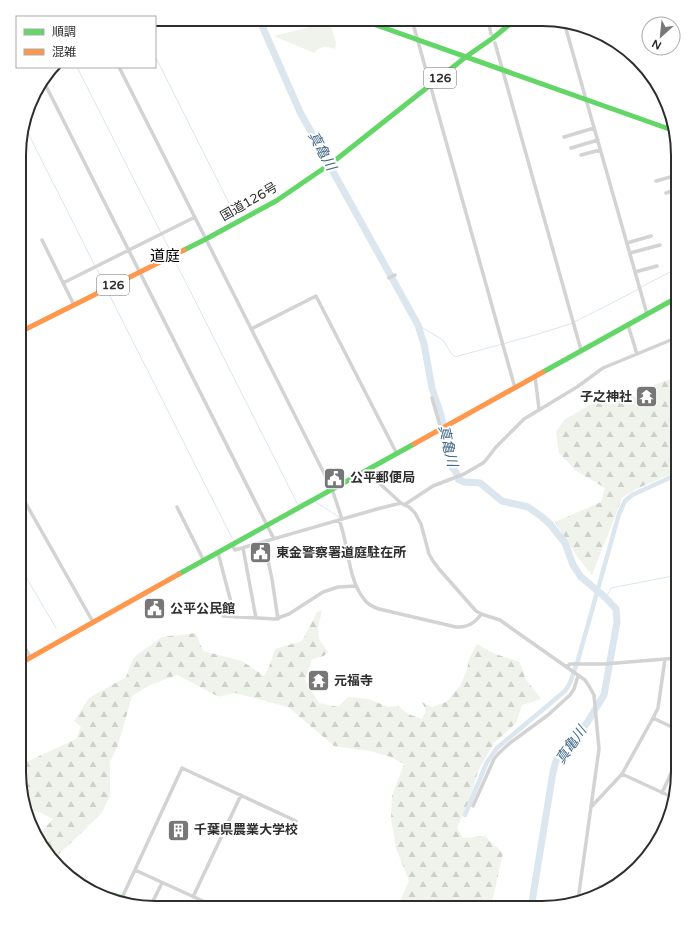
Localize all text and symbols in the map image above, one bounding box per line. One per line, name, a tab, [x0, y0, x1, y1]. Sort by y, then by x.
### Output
legend	[16, 16, 156, 68]
north arrow	[641, 16, 681, 56]
text: 順調	[52, 25, 76, 39]
text: N	[650, 37, 664, 52]
text: 混雑	[52, 45, 76, 59]
road number: 126	[424, 68, 456, 88]
water label: 真亀川	[304, 129, 341, 175]
street label: 国道126号	[218, 179, 280, 225]
district label: 道庭	[150, 247, 180, 265]
road number: 126	[97, 275, 129, 295]
temple icon: 子之神社	[634, 384, 660, 410]
place label: 子之神社	[580, 389, 632, 405]
water label: 真亀川	[435, 424, 461, 470]
public building icon: 公平郵便局	[321, 465, 347, 491]
place label: 公平郵便局	[350, 470, 415, 486]
public building icon: 東金警察署道庭駐在所	[247, 540, 273, 566]
place label: 東金警察署道庭駐在所	[276, 545, 406, 561]
public building icon: 公平公民館	[142, 596, 168, 622]
place label: 公平公民館	[170, 601, 235, 617]
temple icon: 元福寺	[306, 668, 332, 694]
place label: 元福寺	[334, 673, 373, 689]
water label: 真亀川	[552, 721, 591, 767]
building icon: 千葉県農業大学校	[166, 817, 192, 843]
place label: 千葉県農業大学校	[194, 822, 298, 838]

